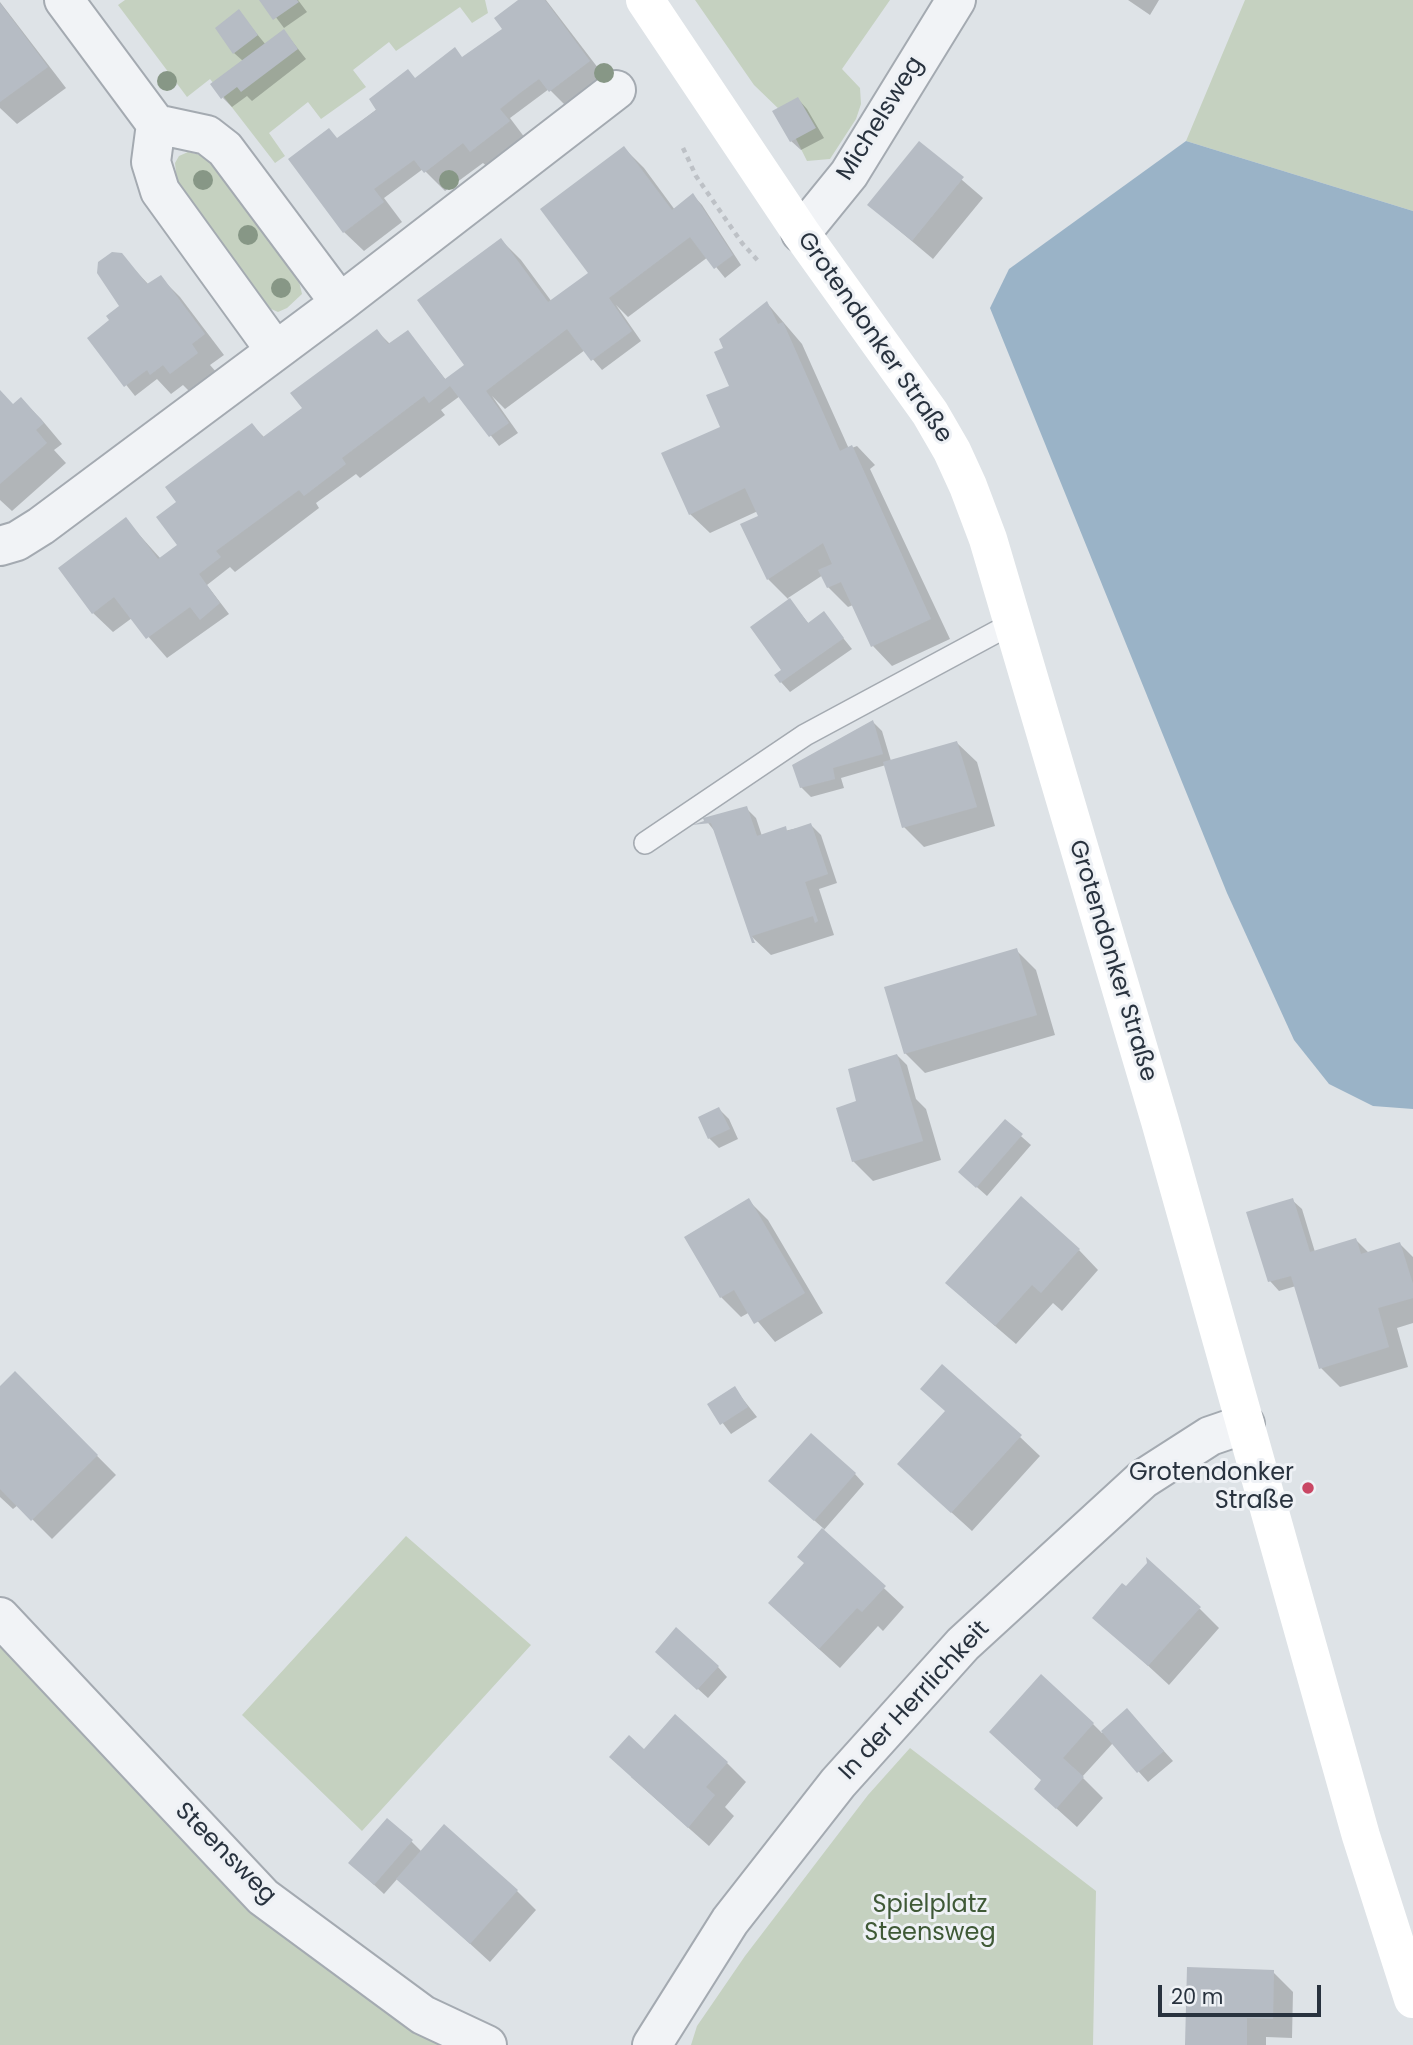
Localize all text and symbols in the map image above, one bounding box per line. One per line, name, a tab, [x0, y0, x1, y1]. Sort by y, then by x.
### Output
street label: Michelsweg	[832, 52, 930, 186]
street label: Grotendonker Straße	[790, 227, 958, 449]
street label: Grotendonker Straße	[1062, 837, 1162, 1085]
place label: Grotendonker Straße	[1129, 1460, 1294, 1516]
marker: Grotendonker Straße	[1300, 1480, 1316, 1496]
street label: In der Herrlichkeit	[834, 1615, 996, 1787]
street label: Steensweg	[168, 1797, 282, 1911]
park label: Spielplatz Steensweg	[864, 1892, 996, 1948]
scale bar	[1161, 1972, 1324, 2016]
text: 20 m	[1171, 1982, 1224, 2011]

